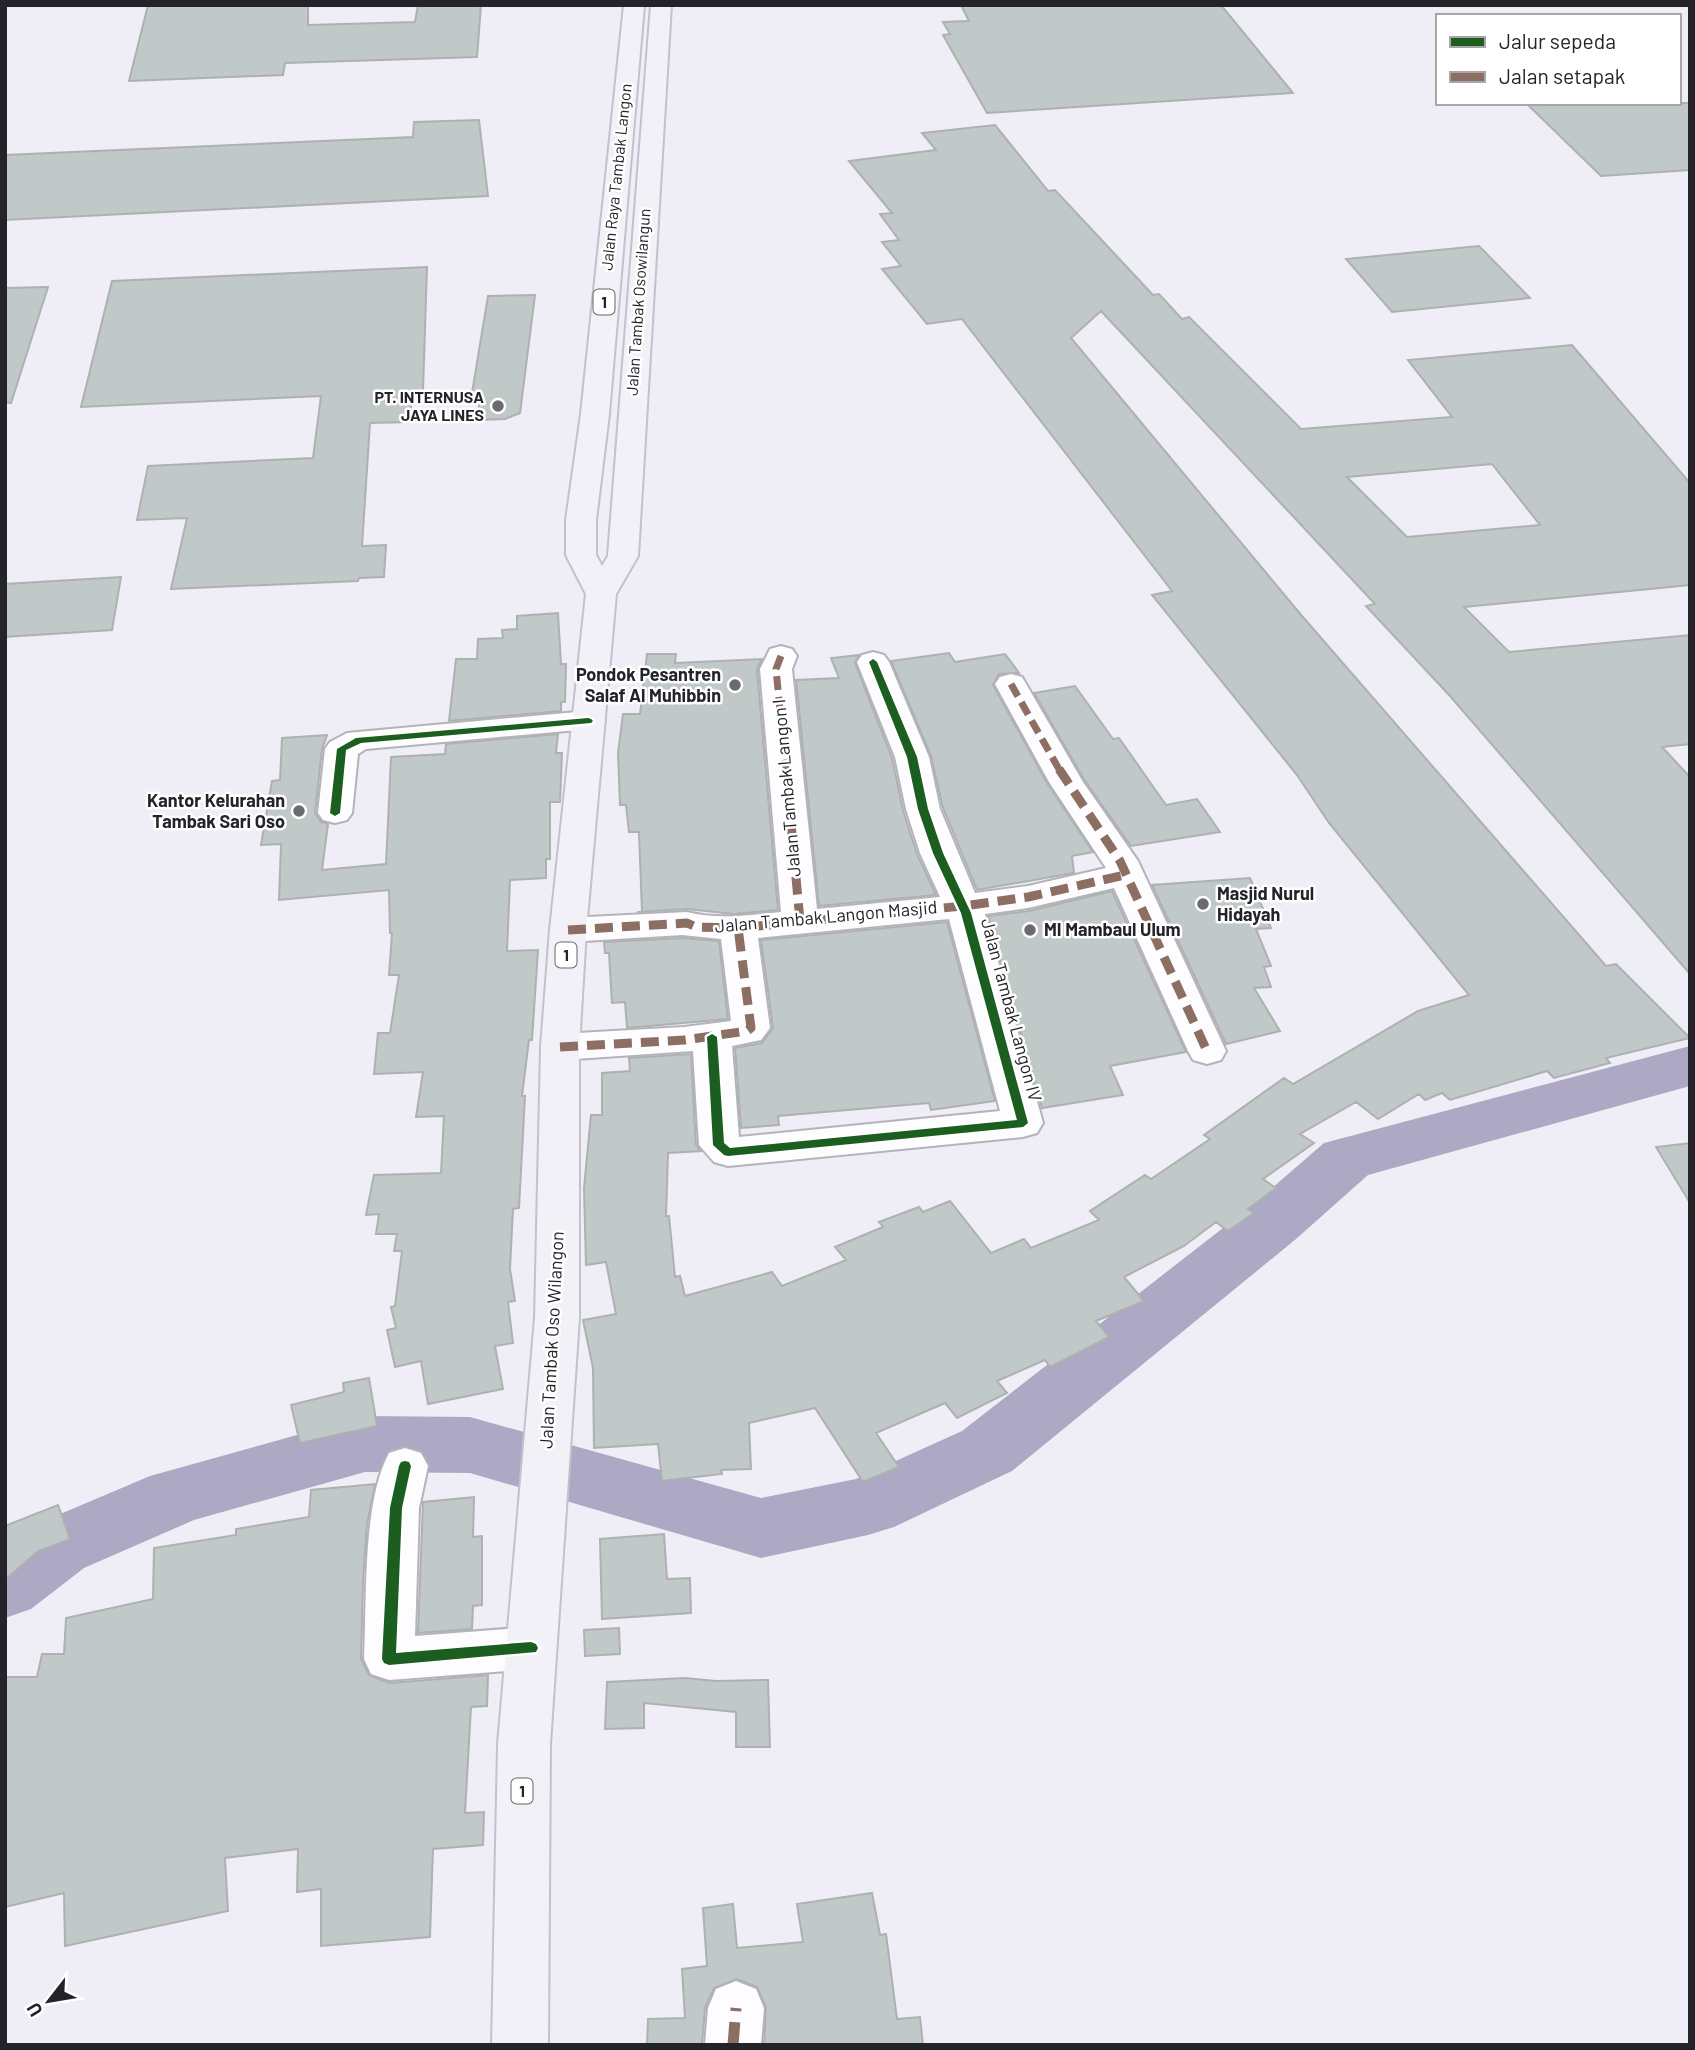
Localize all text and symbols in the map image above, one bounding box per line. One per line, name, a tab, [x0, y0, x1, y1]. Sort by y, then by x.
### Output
legend	[1436, 14, 1681, 105]
text: Jalur sepeda	[1499, 28, 1616, 53]
text: Jalan setapak	[1499, 63, 1625, 88]
street label: Jalan Raya Tambak Langon	[596, 83, 635, 271]
street label: Jalan Tambak Osowilangun	[621, 208, 654, 396]
road number: 1	[594, 290, 614, 314]
place label: PT. INTERNUSA JAYA LINES	[374, 387, 484, 424]
marker: PT. INTERNUSA JAYA LINES	[490, 398, 506, 414]
place label: Pondok Pesantren Salaf Al Muhibbin	[576, 663, 721, 706]
marker: Pondok Pesantren Salaf Al Muhibbin	[727, 677, 743, 693]
street label: Jalan Tambak Langon I	[767, 698, 805, 878]
place label: Kantor Kelurahan Tambak Sari Oso	[147, 789, 285, 832]
marker: Kantor Kelurahan Tambak Sari Oso	[291, 803, 307, 819]
place label: Masjid Nurul Hidayah	[1217, 882, 1314, 925]
street label: Jalan Tambak Langon Masjid	[714, 895, 938, 937]
marker: Masjid Nurul Hidayah	[1195, 896, 1211, 912]
street label: Jalan Tambak Langon IV	[977, 916, 1047, 1104]
place label: MI Mambaul Ulum	[1044, 918, 1181, 940]
marker: MI Mambaul Ulum	[1022, 922, 1038, 938]
road number: 1	[556, 942, 576, 967]
street label: Jalan Tambak Oso Wilangon	[534, 1231, 568, 1449]
road number: 1	[512, 1778, 532, 1804]
north arrow	[14, 1966, 84, 2036]
text: U	[21, 1999, 47, 2021]

